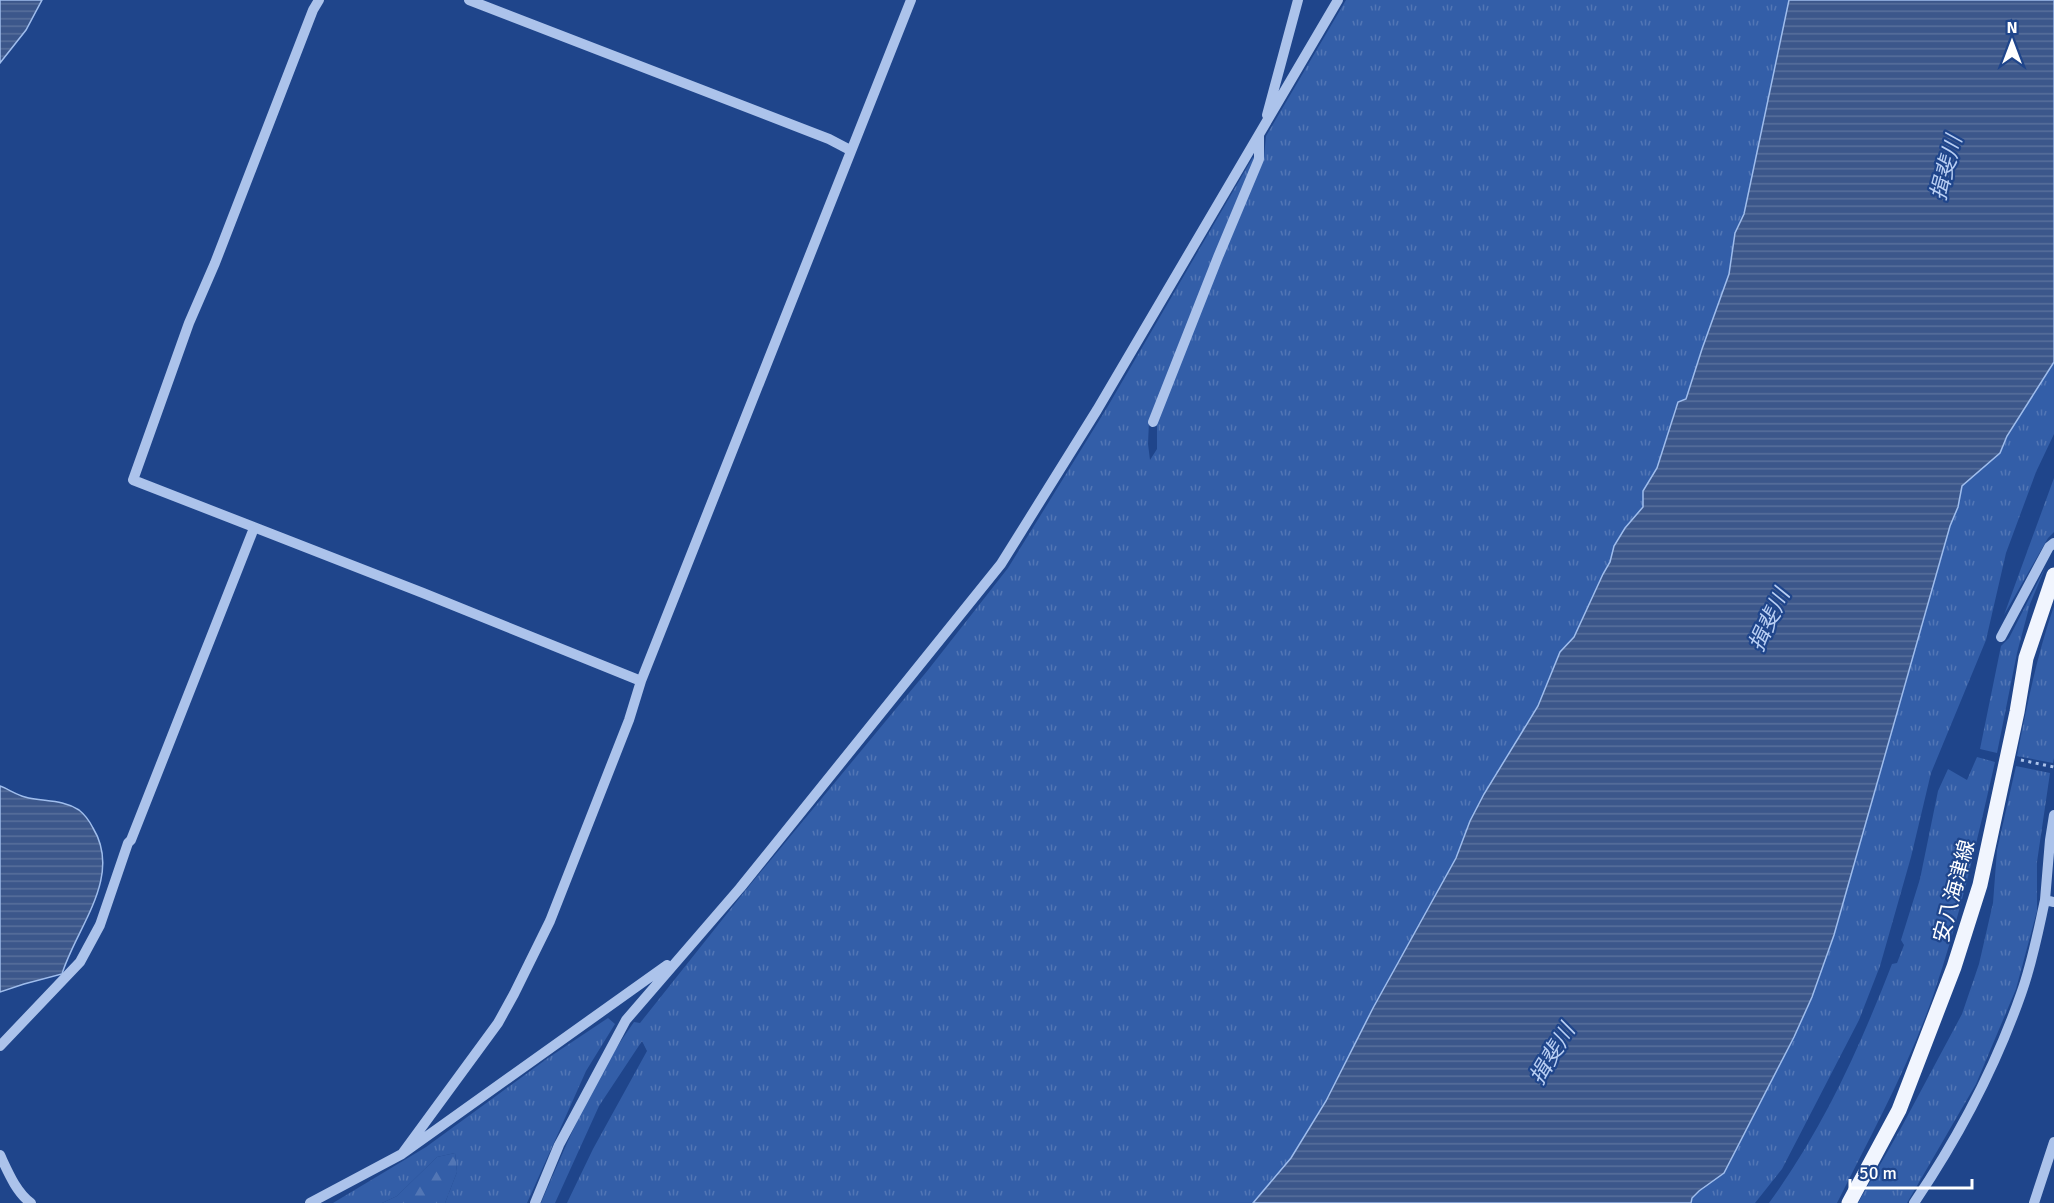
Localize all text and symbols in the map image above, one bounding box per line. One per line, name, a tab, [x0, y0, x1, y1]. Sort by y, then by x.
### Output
north arrow	[1982, 12, 2042, 72]
text: N	[2006, 18, 2018, 38]
water label: 揖斐川	[1924, 131, 1968, 203]
water label: 揖斐川	[1743, 583, 1796, 656]
street label: 安八海津線	[1928, 837, 1980, 945]
water label: 揖斐川	[1523, 1017, 1582, 1089]
scale bar	[1850, 1152, 1972, 1190]
text: 50 m	[1859, 1162, 1897, 1184]

